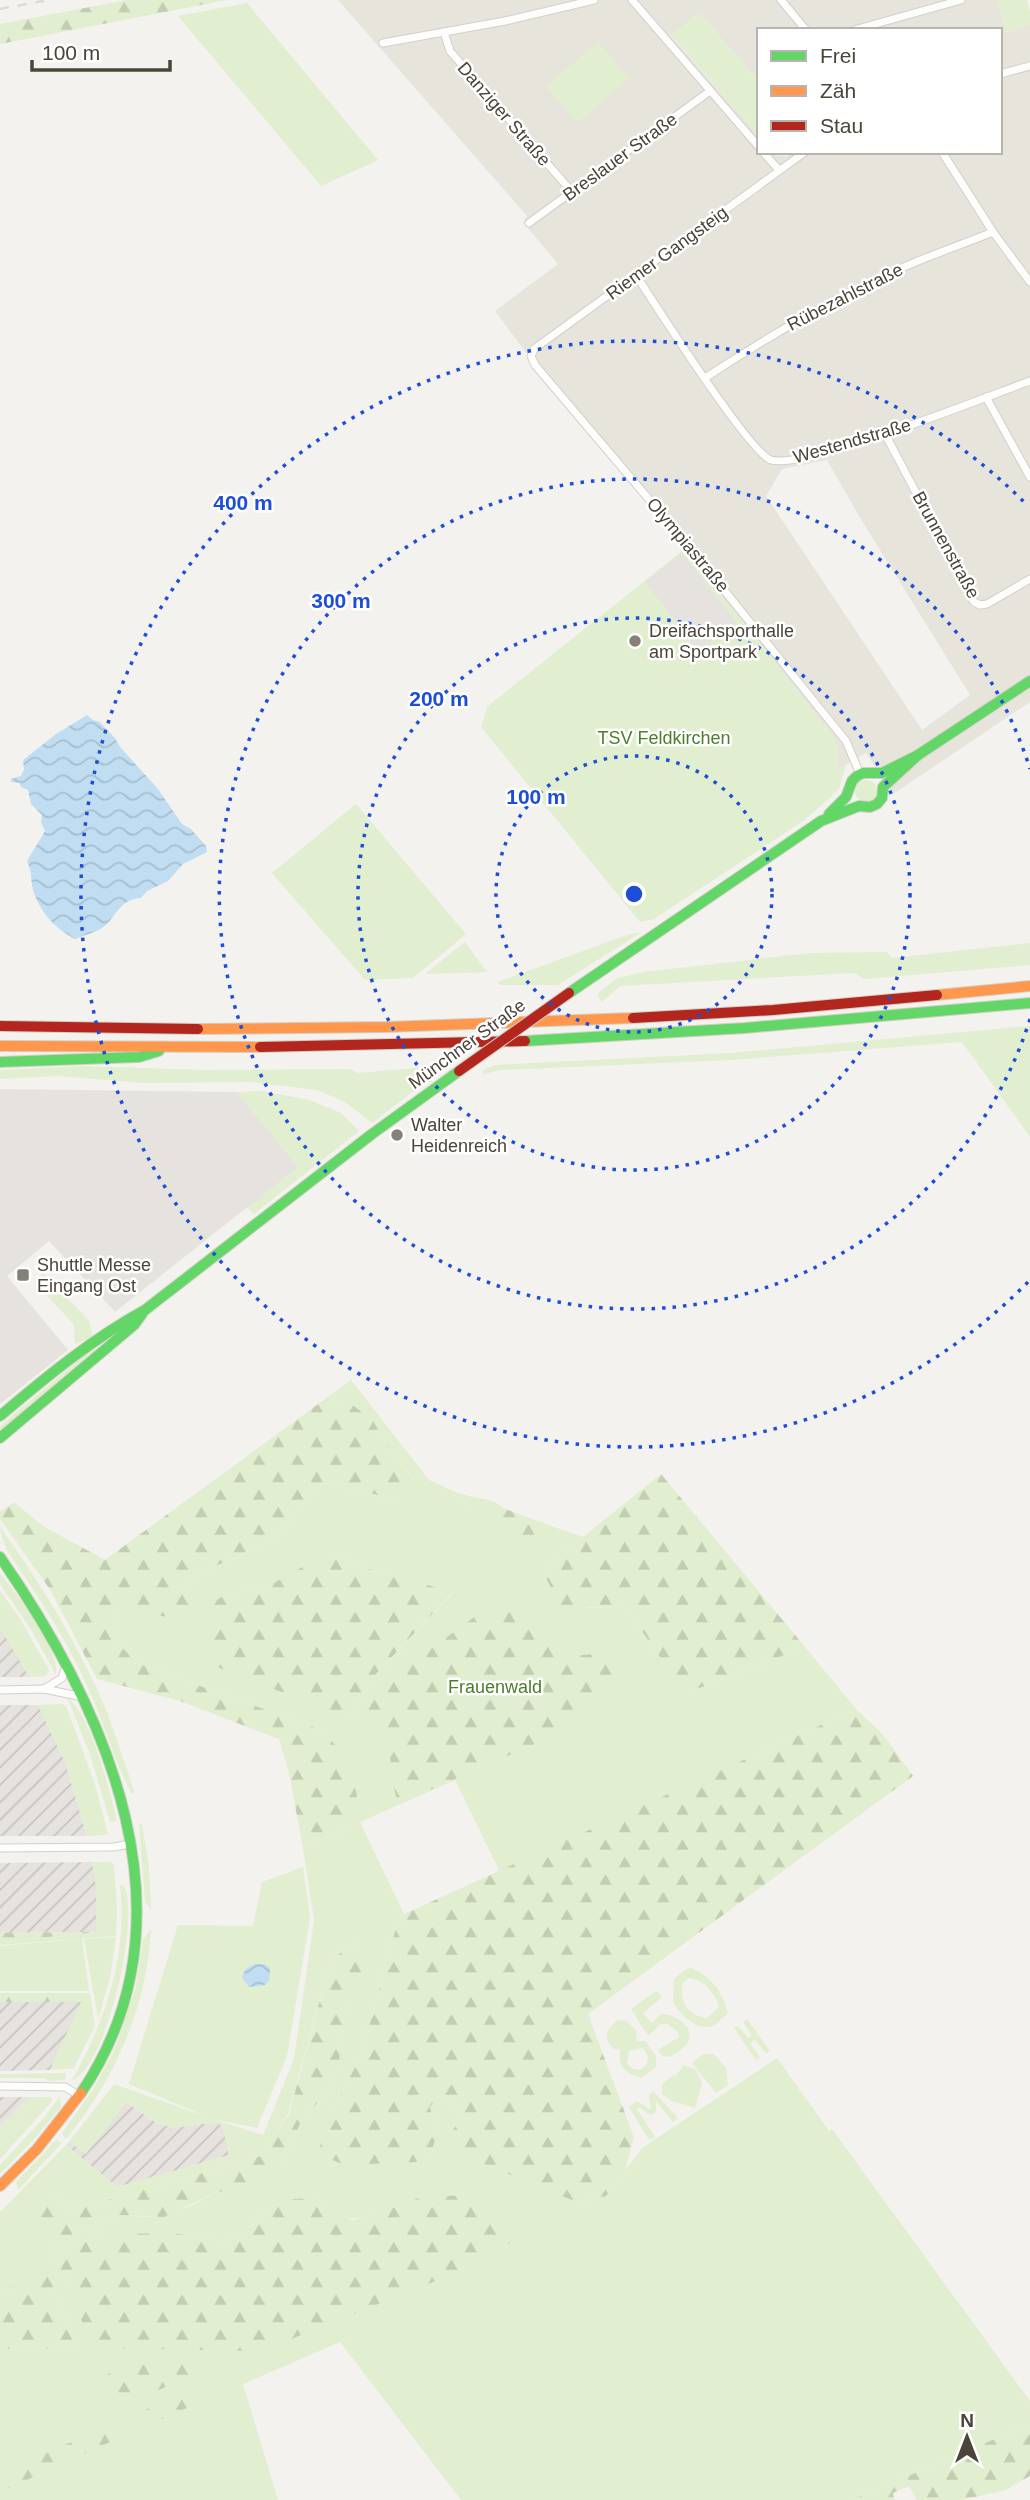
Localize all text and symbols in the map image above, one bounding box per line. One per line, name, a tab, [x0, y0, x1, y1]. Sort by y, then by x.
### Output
scale bar	[32, 28, 170, 72]
legend	[757, 28, 1002, 154]
text: 100 m	[42, 41, 100, 64]
text: Frei	[820, 44, 856, 67]
street label: Danziger Straße	[453, 58, 555, 170]
text: Zäh	[820, 79, 856, 102]
street label: Breslauer Straße	[559, 109, 681, 205]
text: Stau	[820, 114, 863, 137]
street label: Riemer Gangsteig	[602, 202, 732, 304]
street label: Rübezahlstraße	[784, 259, 906, 335]
street label: Westendstraße	[791, 415, 913, 467]
street label: Brunnenstraße	[908, 488, 984, 602]
text: 400 m	[213, 491, 273, 514]
street label: Olympiastraße	[643, 494, 733, 596]
text: 300 m	[311, 589, 371, 612]
place label: Dreifachsporthalle am Sportpark	[649, 621, 794, 662]
marker: Dreifachsporthalle am Sportpark	[627, 633, 643, 649]
text: 200 m	[409, 687, 469, 710]
park label: TSV Feldkirchen	[597, 728, 731, 748]
text: 100 m	[506, 785, 566, 808]
centre of rings	[622, 882, 646, 906]
street label: Münchner Straße	[405, 995, 529, 1093]
place label: Walter Heidenreich	[411, 1115, 507, 1156]
marker: Walter Heidenreich	[389, 1127, 405, 1143]
place label: Shuttle Messe Eingang Ost	[37, 1255, 151, 1296]
marker: Shuttle Messe Eingang Ost	[15, 1267, 31, 1283]
park label: Frauenwald	[448, 1677, 542, 1697]
north arrow	[932, 2402, 1002, 2472]
text: N	[960, 2410, 974, 2431]

